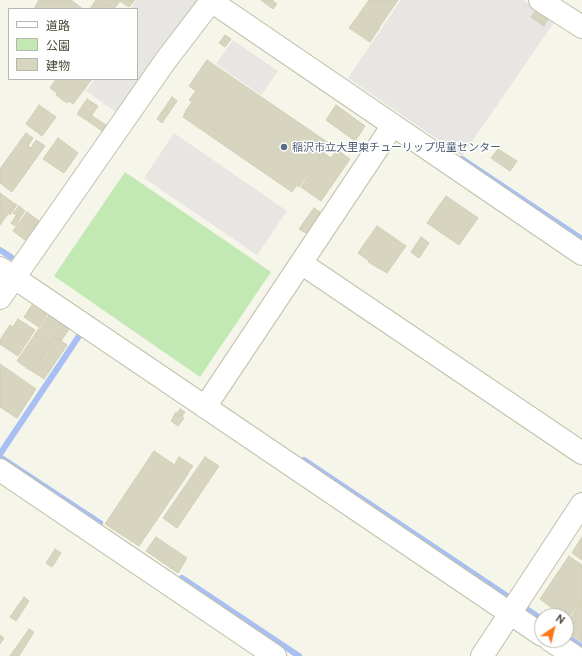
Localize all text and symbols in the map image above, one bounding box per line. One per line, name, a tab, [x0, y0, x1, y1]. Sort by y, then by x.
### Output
legend	[8, 8, 138, 80]
text: 道路	[46, 19, 70, 32]
text: 公園	[46, 39, 70, 52]
text: 建物	[46, 59, 70, 72]
place label: 稲沢市立大里東チューリップ児童センター	[292, 140, 501, 154]
marker: 稲沢市立大里東チューリップ児童センター	[279, 142, 289, 152]
north arrow	[534, 608, 574, 648]
text: N	[554, 612, 567, 626]

